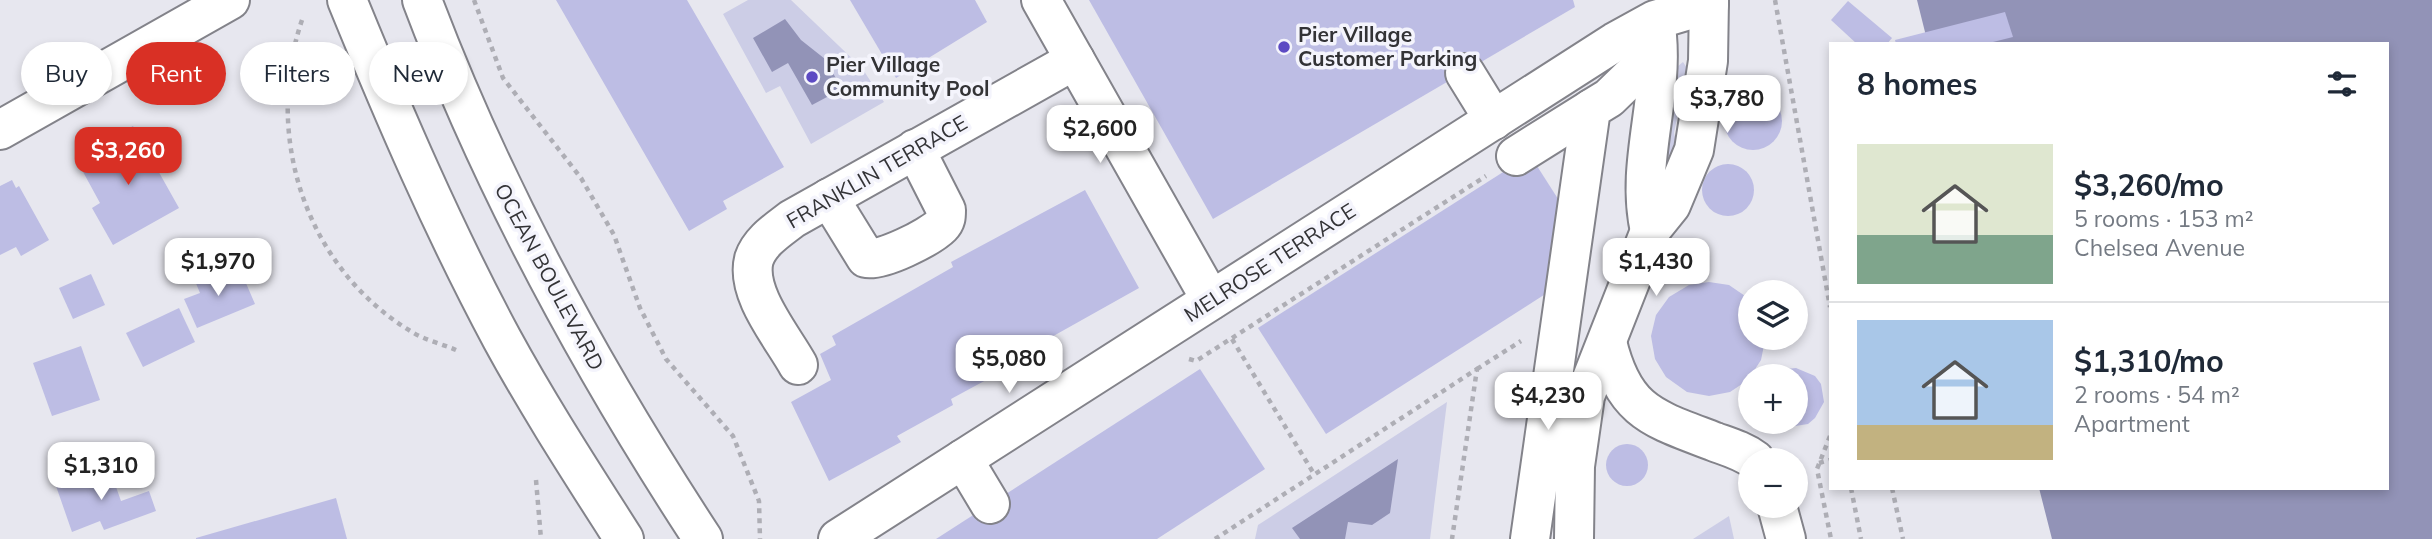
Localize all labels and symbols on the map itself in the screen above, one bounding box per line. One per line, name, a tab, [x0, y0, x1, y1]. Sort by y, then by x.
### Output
place label: Pier Village Customer Parking	[1298, 21, 1477, 71]
marker: Pier Village Customer Parking	[1276, 39, 1292, 55]
place label: Pier Village Community Pool	[826, 51, 990, 101]
marker: Pier Village Community Pool	[804, 69, 820, 85]
pin: $3,780	[1670, 76, 1784, 135]
pin: $2,600	[1043, 106, 1157, 165]
street label: FRANKLIN TERRACE	[782, 109, 971, 233]
pin: $3,260	[71, 128, 185, 187]
street label: OCEAN BOULEVARD	[490, 179, 610, 374]
street label: MELROSE TERRACE	[1179, 197, 1360, 327]
pin: $1,970	[161, 238, 275, 298]
pin: $1,430	[1599, 238, 1713, 298]
pin: $5,080	[952, 336, 1066, 395]
pin: $4,230	[1491, 372, 1605, 432]
pin: $1,310	[44, 442, 158, 502]

